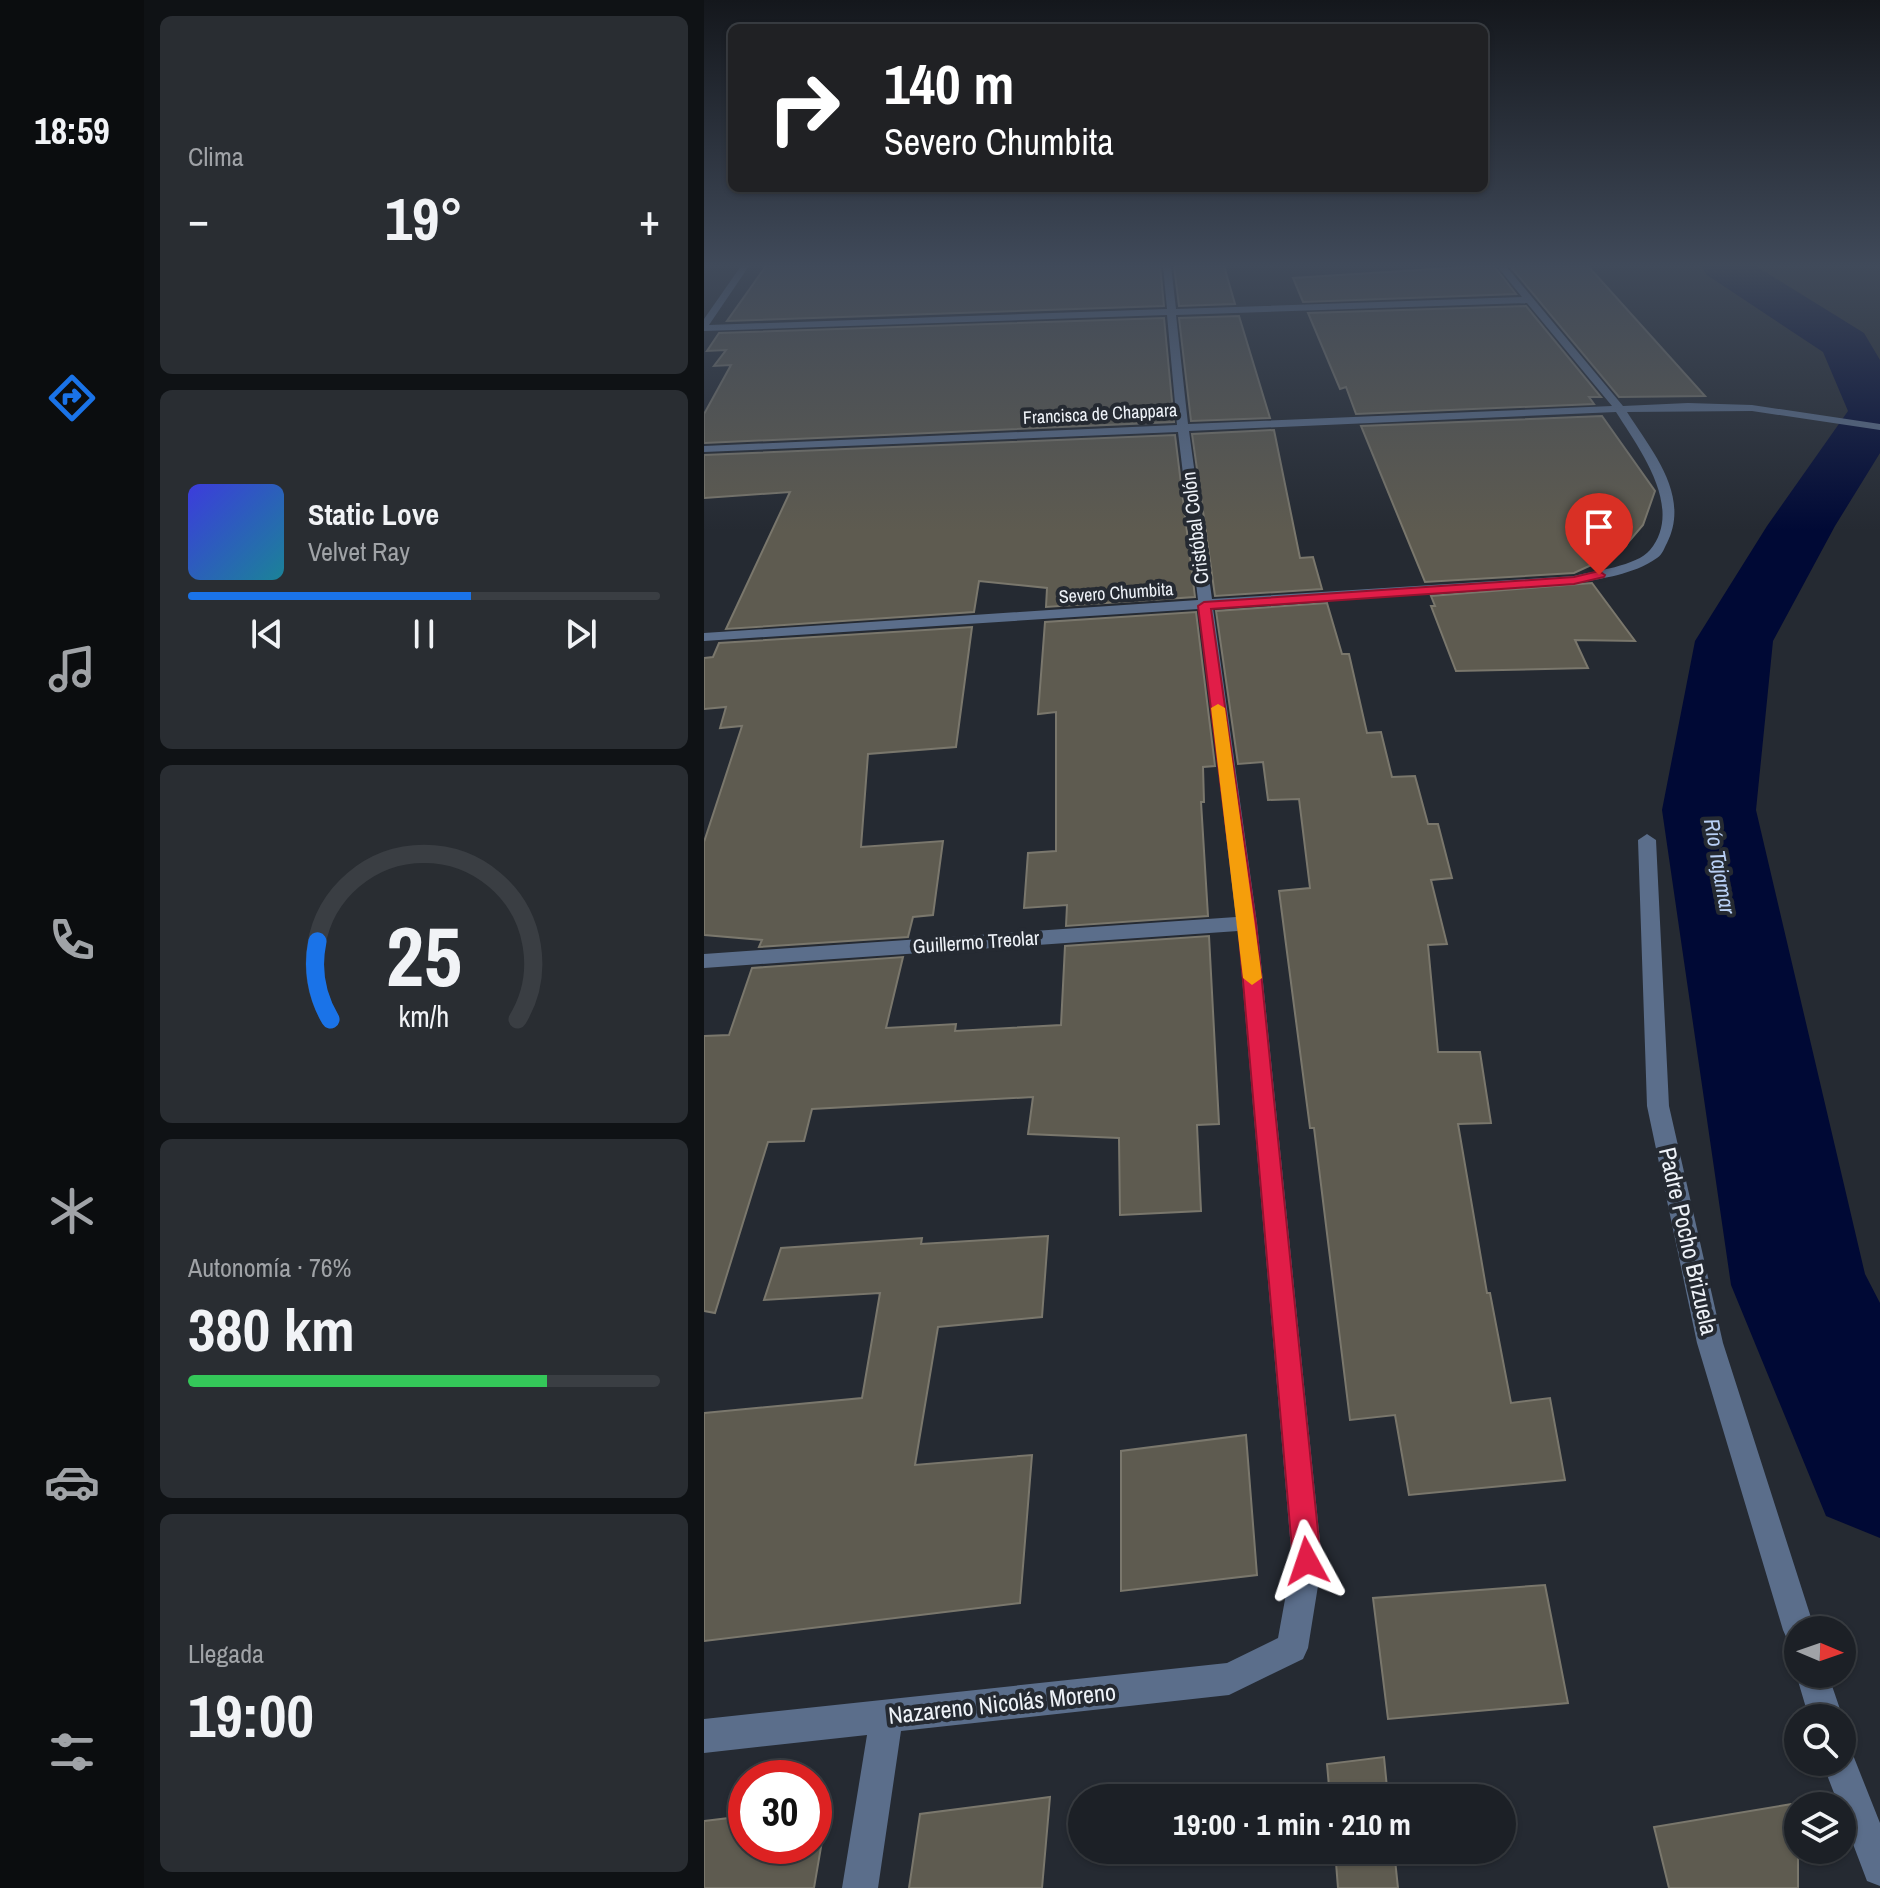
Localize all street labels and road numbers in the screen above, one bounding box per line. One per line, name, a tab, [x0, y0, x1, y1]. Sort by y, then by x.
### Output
street label: Francisca de Chappara	[1022, 397, 1178, 430]
street label: Cristóbal Colón	[1174, 470, 1215, 586]
street label: Severo Chumbita	[1058, 576, 1174, 609]
street label: Guillermo Treolar	[912, 924, 1041, 959]
street label: Padre Pocho Brizuela	[1652, 1144, 1726, 1338]
street label: Nazareno Nicolás Moreno	[887, 1675, 1117, 1731]

